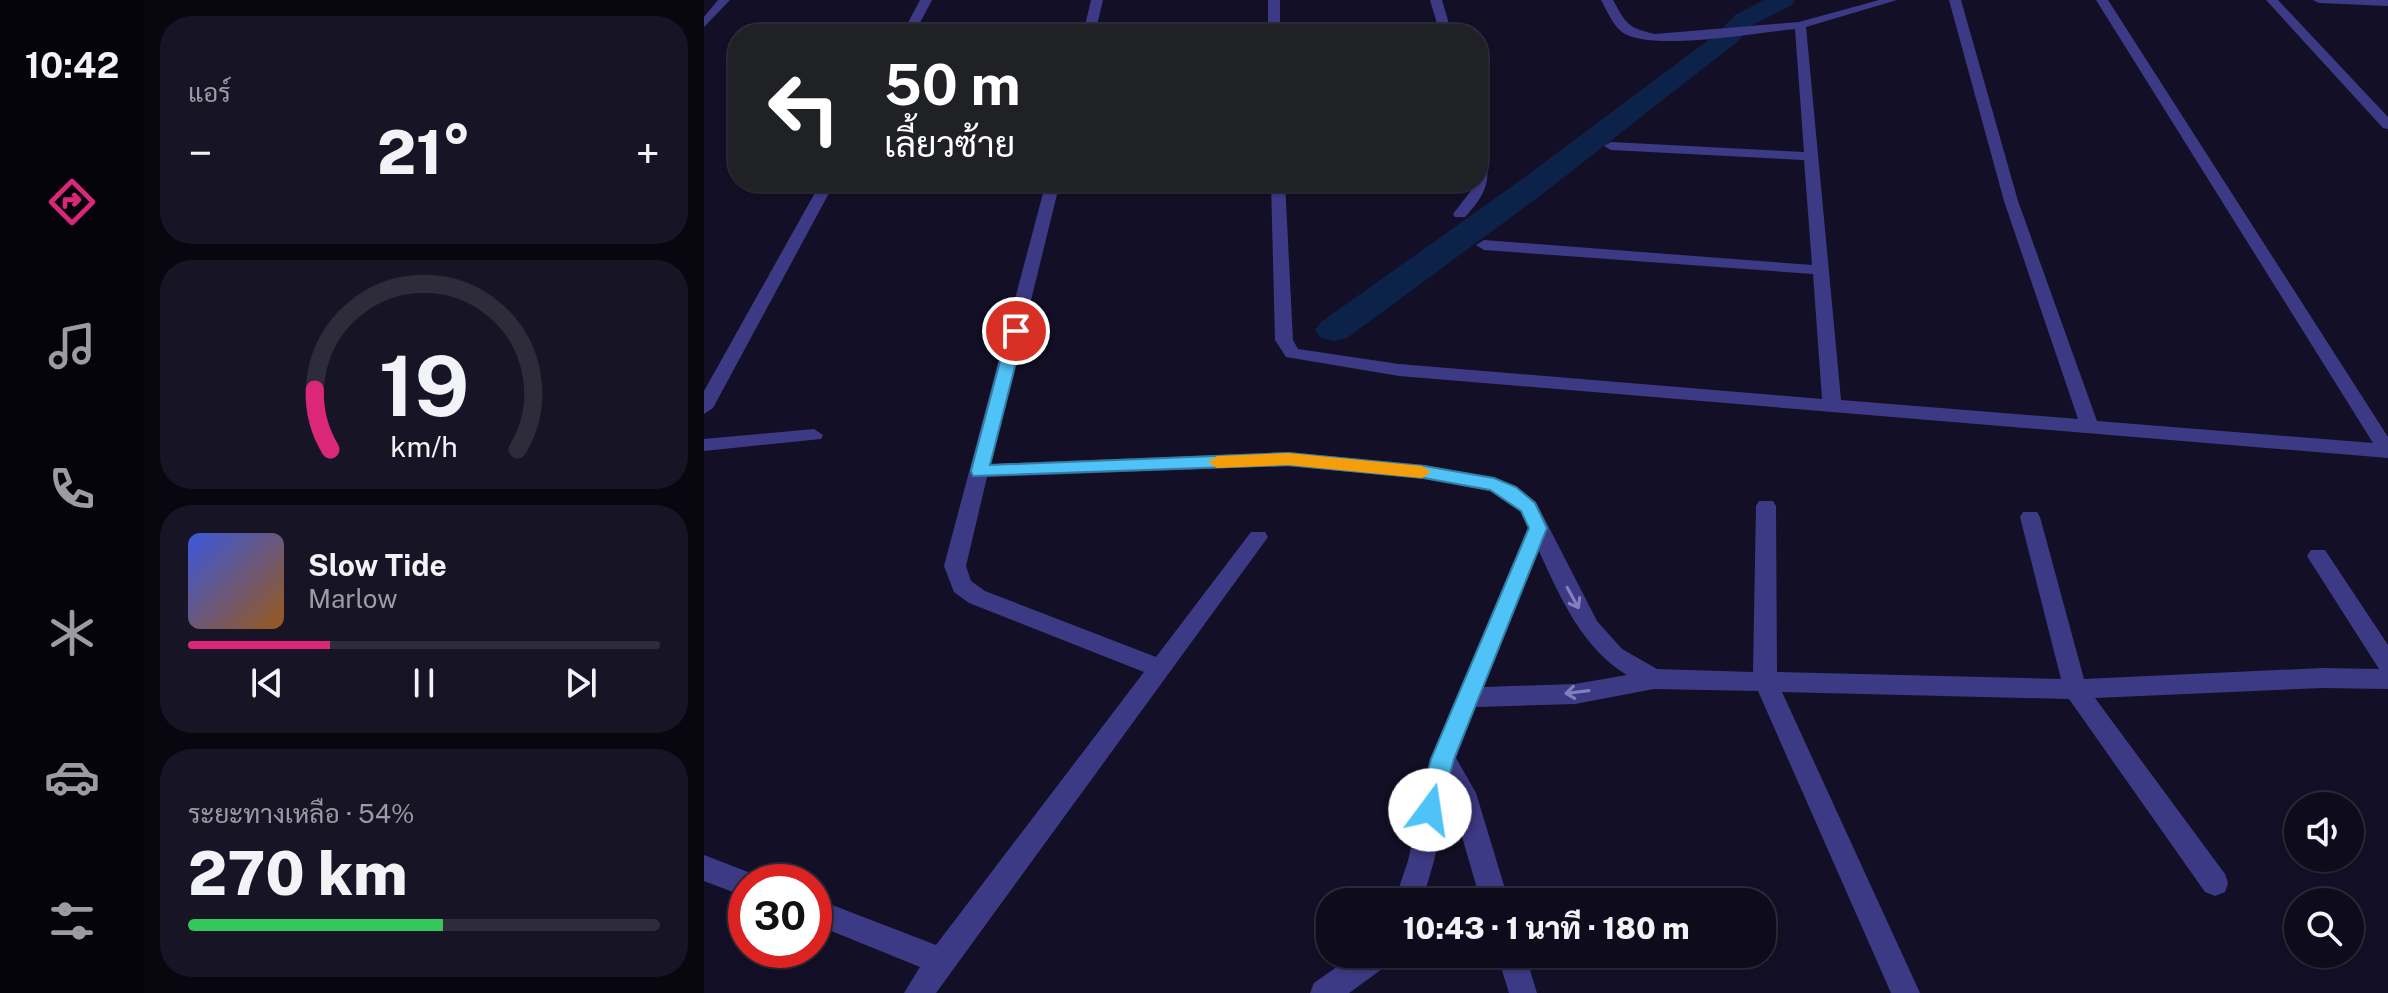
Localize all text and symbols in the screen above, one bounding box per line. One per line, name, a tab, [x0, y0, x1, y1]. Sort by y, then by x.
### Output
text: 10:42	[25, 44, 119, 86]
text: 50 m	[884, 52, 1021, 118]
icon: left	[752, 56, 856, 160]
text: แอร์	[188, 77, 231, 108]
text: 21°	[377, 117, 471, 188]
text: เลี้ยวซ้าย	[884, 123, 1015, 165]
text: −	[188, 127, 212, 179]
text: +	[636, 127, 660, 179]
icon: directions	[44, 174, 100, 230]
pin	[982, 297, 1050, 365]
icon: arrive	[994, 309, 1038, 353]
icon: music	[44, 318, 100, 374]
text: 19	[379, 337, 469, 435]
text: km/h	[390, 431, 458, 464]
icon: phone	[44, 461, 100, 517]
text: Slow Tide	[308, 547, 447, 583]
text: Marlow	[308, 583, 398, 614]
one-way arrow	[1565, 586, 1581, 609]
icon: climate	[44, 605, 100, 661]
icon: previous	[245, 661, 289, 705]
icon: pause	[402, 661, 446, 705]
icon: next	[559, 661, 603, 705]
one-way arrow	[1565, 685, 1591, 700]
icon: car	[44, 749, 100, 805]
position arrow	[1388, 768, 1472, 852]
map controls	[2284, 792, 2364, 968]
button: sound	[2284, 792, 2364, 872]
text: ระยะทางเหลือ · 54%	[188, 798, 415, 829]
text: 270 km	[188, 838, 408, 909]
speed limit sign: 30	[728, 864, 832, 968]
button: search	[2284, 888, 2364, 968]
icon: filters	[44, 893, 100, 949]
text: 10:43 · 1 นาที · 180 m	[1402, 910, 1690, 946]

